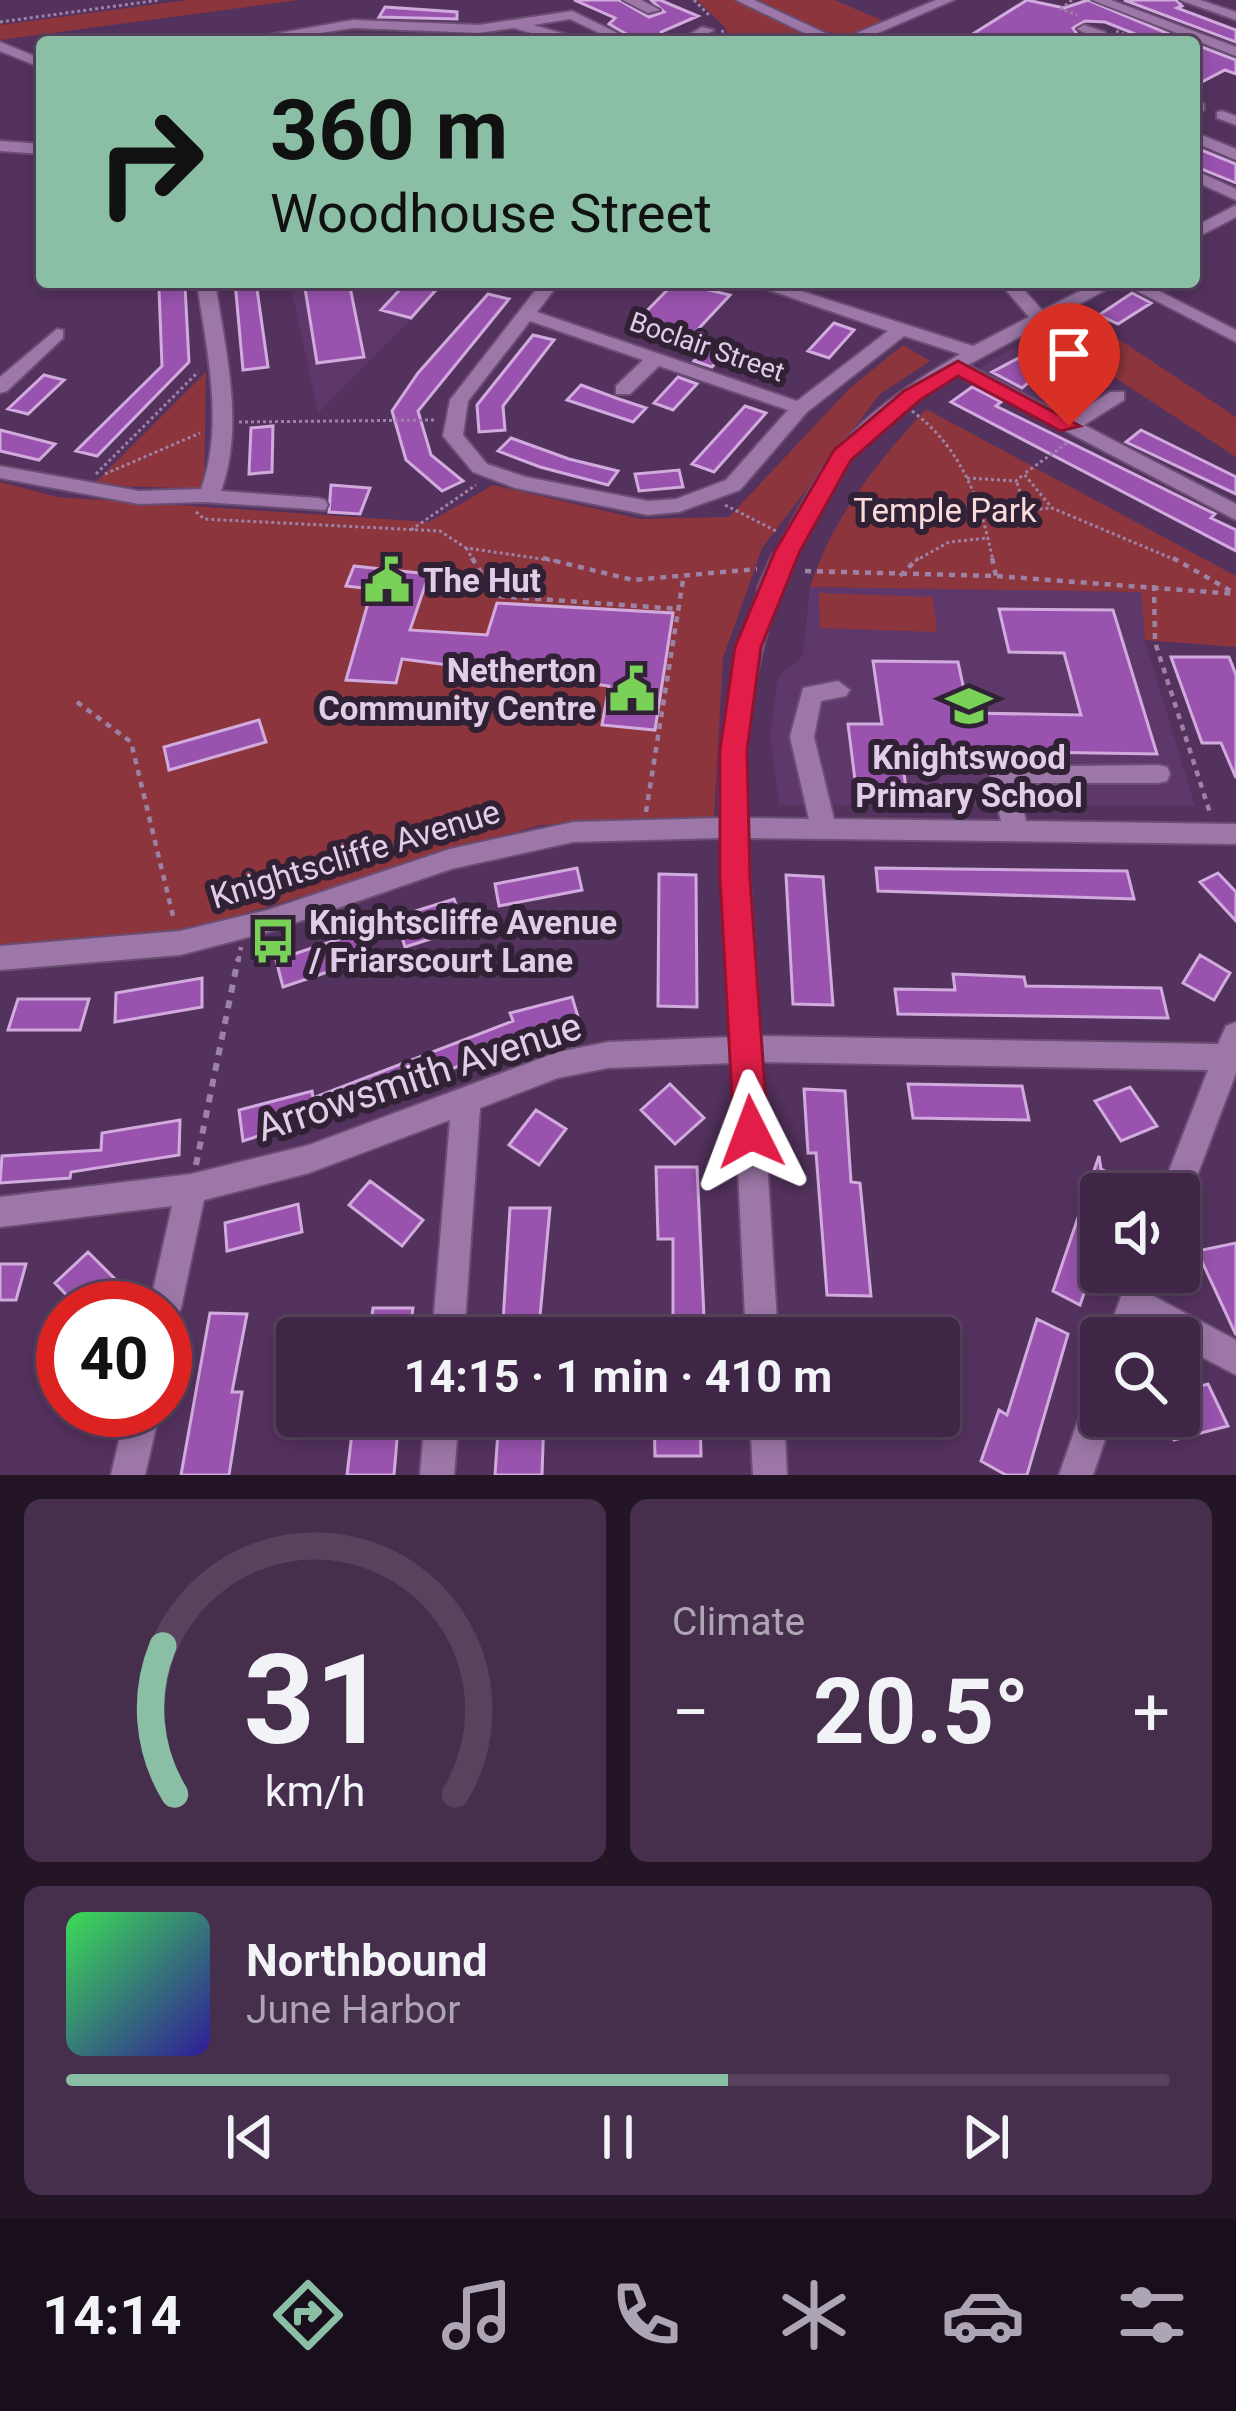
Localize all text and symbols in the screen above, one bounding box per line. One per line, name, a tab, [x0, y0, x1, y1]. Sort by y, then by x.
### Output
text: 360 m	[270, 81, 508, 180]
icon: right	[72, 84, 228, 240]
text: Woodhouse Street	[270, 182, 712, 245]
pin	[1018, 303, 1120, 426]
street label: Boclair Street	[626, 306, 788, 388]
icon: arrive	[1036, 321, 1102, 387]
park label: Temple Park	[853, 491, 1037, 530]
public building icon: The Hut	[362, 555, 412, 605]
place label: The Hut	[423, 561, 541, 600]
place label: Netherton Community Centre	[318, 651, 596, 728]
public building icon: Netherton Community Centre	[607, 664, 657, 714]
school or university icon: Knightswood Primary School	[944, 681, 994, 731]
place label: Knightswood Primary School	[855, 738, 1083, 815]
street label: Knightscliffe Avenue	[206, 791, 504, 917]
place label: Knightscliffe Avenue / Friarscourt Lane	[308, 903, 617, 980]
bus stop icon: Knightscliffe Avenue / Friarscourt Lane	[248, 916, 298, 966]
street label: Arrowsmith Avenue	[251, 1003, 587, 1151]
position arrow	[688, 1069, 814, 1195]
map controls	[1080, 1173, 1200, 1437]
button: sound	[1080, 1173, 1200, 1293]
speed limit sign: 40	[36, 1281, 192, 1437]
button: search	[1080, 1317, 1200, 1437]
text: 14:15 · 1 min · 410 m	[404, 1350, 832, 1403]
text: Climate	[672, 1599, 805, 1645]
text: 31	[243, 1627, 387, 1773]
text: 20.5°	[813, 1660, 1029, 1765]
text: −	[672, 1674, 710, 1751]
text: +	[1133, 1674, 1170, 1751]
text: km/h	[265, 1765, 365, 1815]
text: Northbound	[246, 1934, 488, 1987]
text: June Harbor	[246, 1987, 461, 2033]
icon: previous	[217, 2104, 283, 2170]
icon: pause	[585, 2104, 651, 2170]
icon: next	[953, 2104, 1019, 2170]
icon: directions	[266, 2273, 350, 2357]
icon: music	[435, 2273, 519, 2357]
icon: phone	[604, 2273, 688, 2357]
icon: climate	[772, 2273, 856, 2357]
icon: car	[941, 2273, 1025, 2357]
icon: filters	[1110, 2273, 1194, 2357]
text: 14:14	[42, 2284, 181, 2347]

